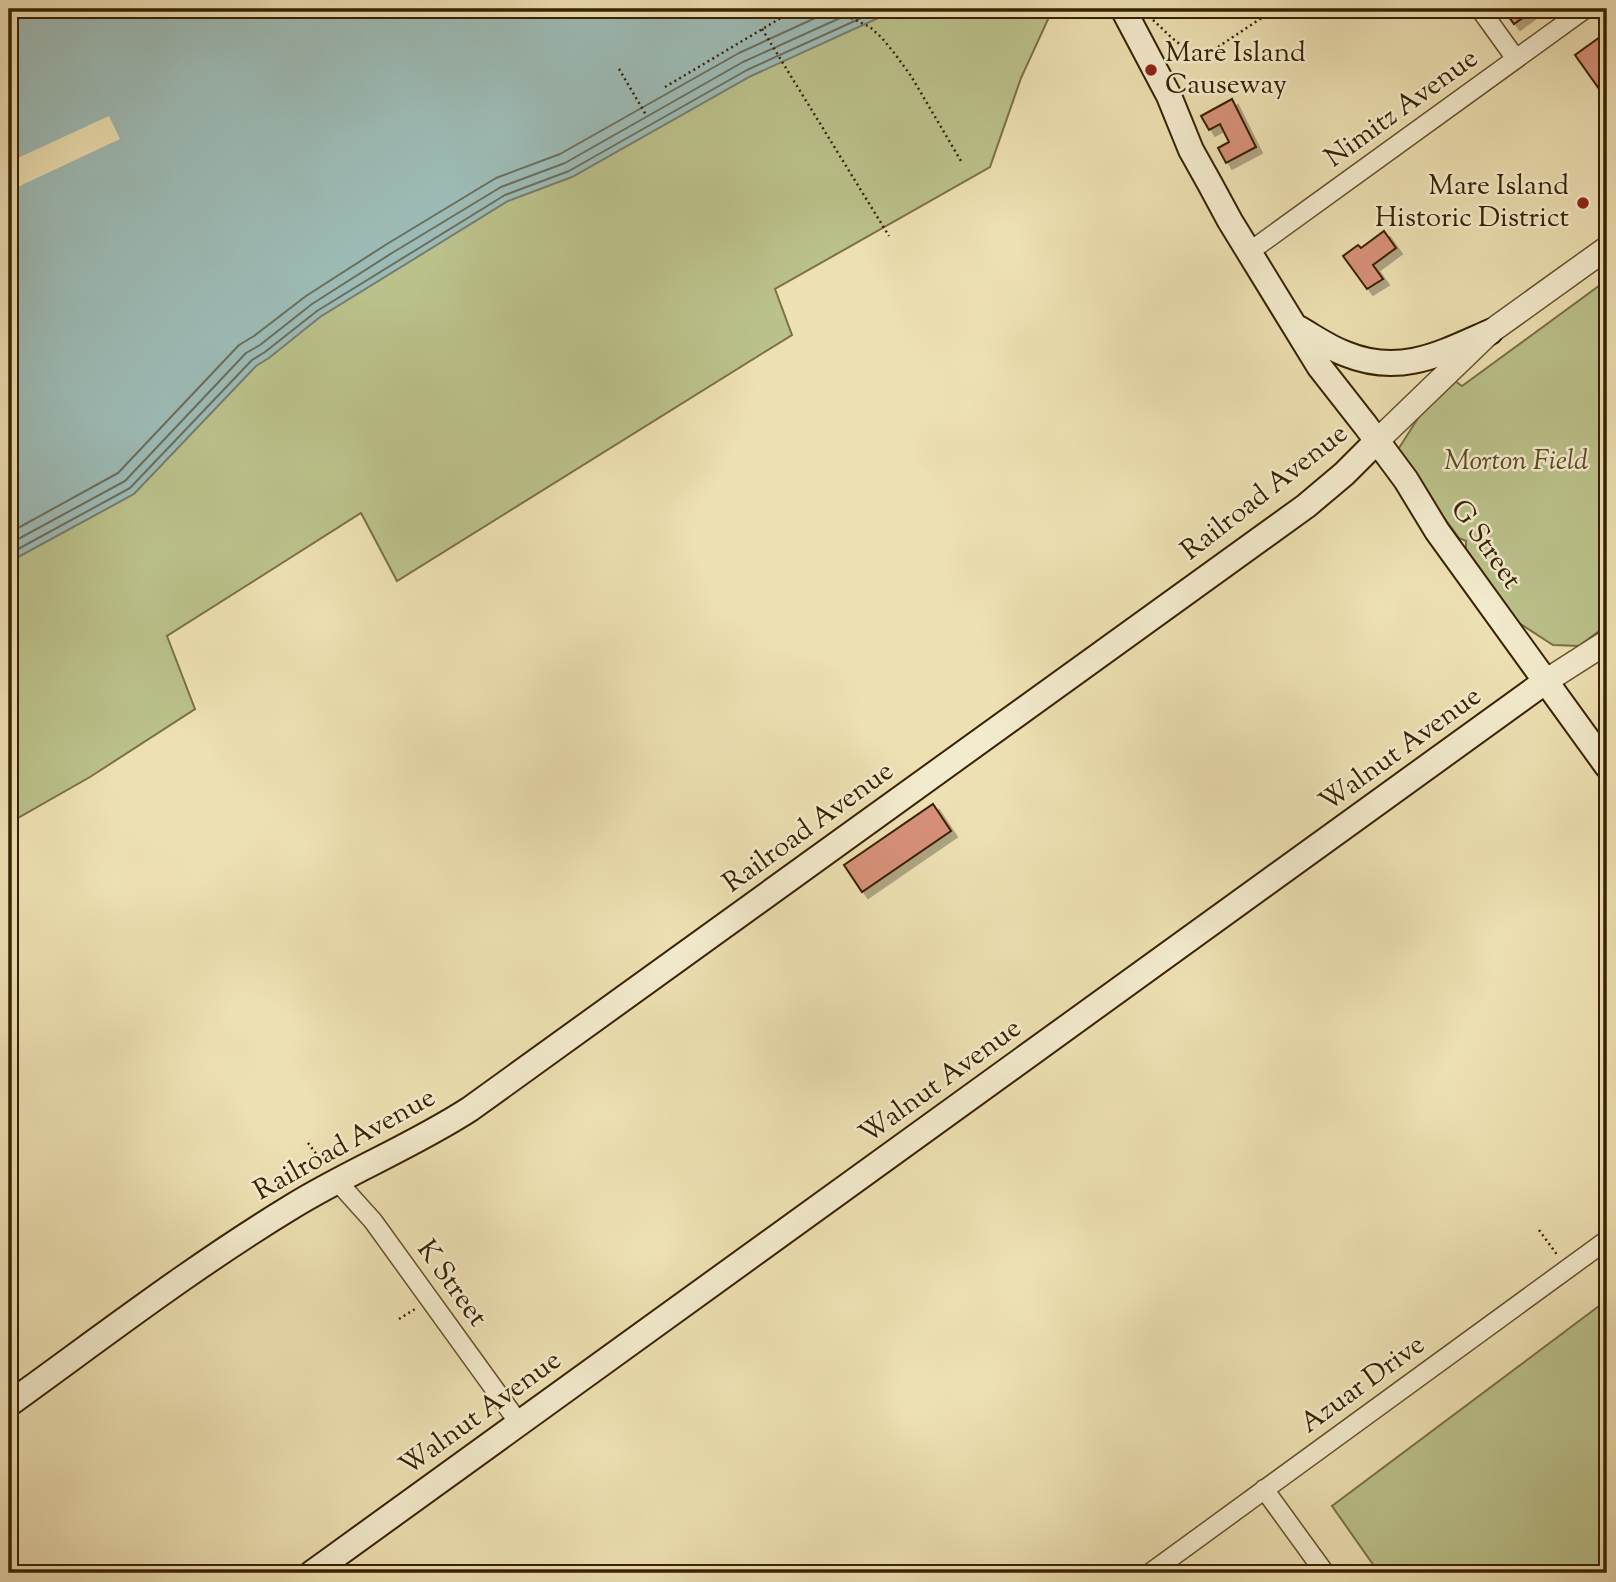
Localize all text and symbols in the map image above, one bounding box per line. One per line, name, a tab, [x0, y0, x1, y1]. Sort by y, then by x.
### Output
place label: Mare Island Causeway	[1165, 34, 1306, 106]
street label: Nimitz Avenue	[1317, 40, 1487, 178]
marker: Mare Island Causeway	[1143, 62, 1159, 78]
place label: Mare Island Historic District	[1375, 167, 1569, 239]
marker: Mare Island Historic District	[1575, 195, 1591, 211]
street label: Railroad Avenue	[1173, 415, 1357, 571]
park label: Morton Field	[1444, 442, 1588, 482]
street label: G Street	[1440, 492, 1531, 598]
street label: Walnut Avenue	[1312, 677, 1490, 823]
street label: Railroad Avenue	[715, 752, 903, 904]
street label: Walnut Avenue	[852, 1009, 1030, 1155]
street label: Railroad Avenue	[247, 1079, 443, 1211]
street label: K Street	[406, 1232, 496, 1336]
street label: Azuar Drive	[1292, 1326, 1434, 1444]
street label: Walnut Avenue	[392, 1341, 570, 1487]

